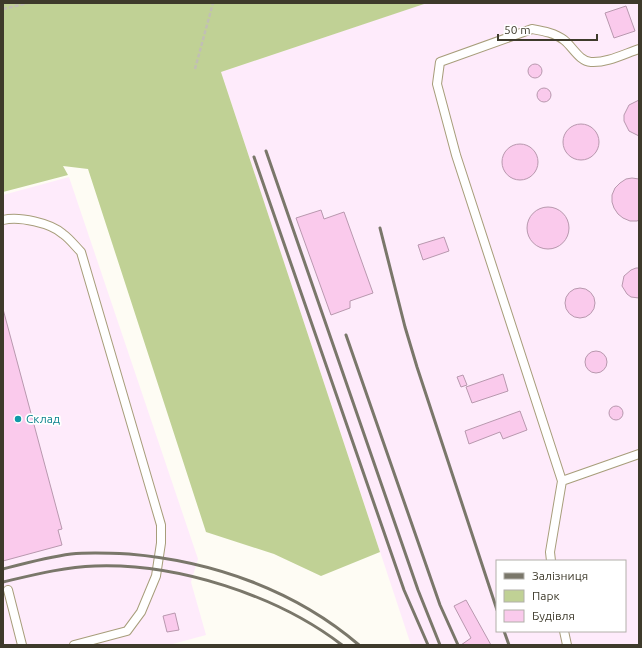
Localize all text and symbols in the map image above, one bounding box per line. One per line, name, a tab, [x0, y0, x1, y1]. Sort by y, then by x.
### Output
scale bar	[498, 16, 597, 42]
text: 50 m	[504, 23, 531, 36]
place label: Склад	[26, 412, 60, 425]
marker: Склад	[13, 414, 23, 424]
legend	[496, 560, 626, 632]
text: Залізниця	[532, 569, 588, 582]
text: Парк	[532, 589, 560, 602]
text: Будівля	[532, 609, 575, 622]

